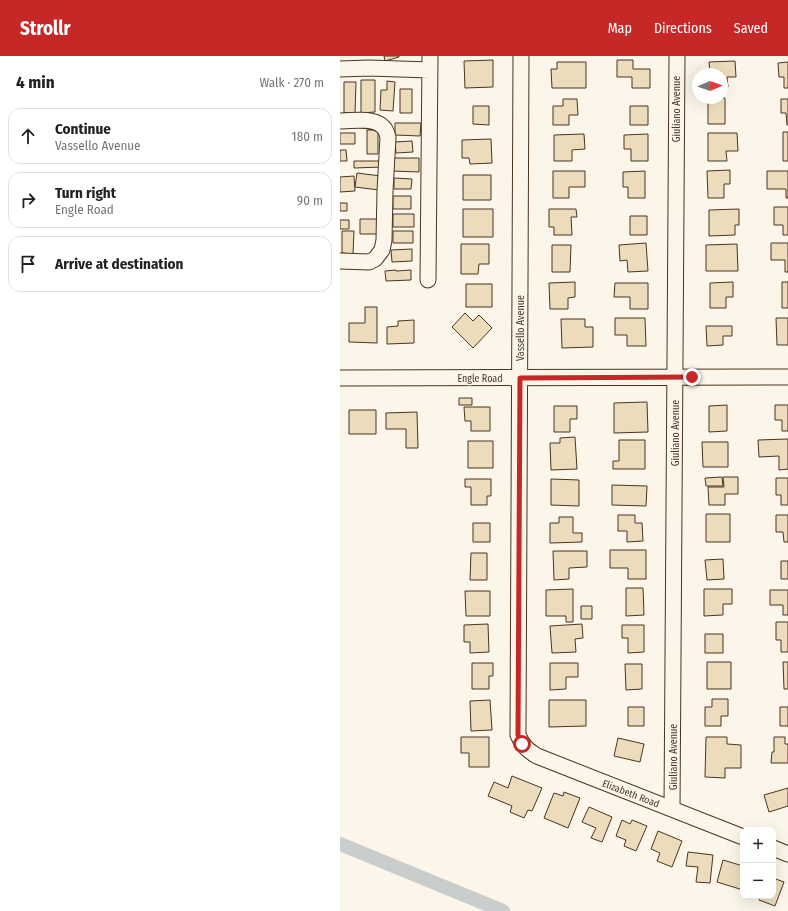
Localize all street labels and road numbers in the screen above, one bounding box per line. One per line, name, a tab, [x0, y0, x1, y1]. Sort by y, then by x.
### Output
street label: Giuliano Avenue	[671, 76, 683, 142]
street label: Vassello Avenue	[515, 295, 527, 361]
street label: Engle Road	[457, 373, 503, 385]
street label: Giuliano Avenue	[670, 400, 682, 466]
street label: Giuliano Avenue	[668, 724, 680, 790]
street label: Elizabeth Road	[600, 778, 661, 810]

